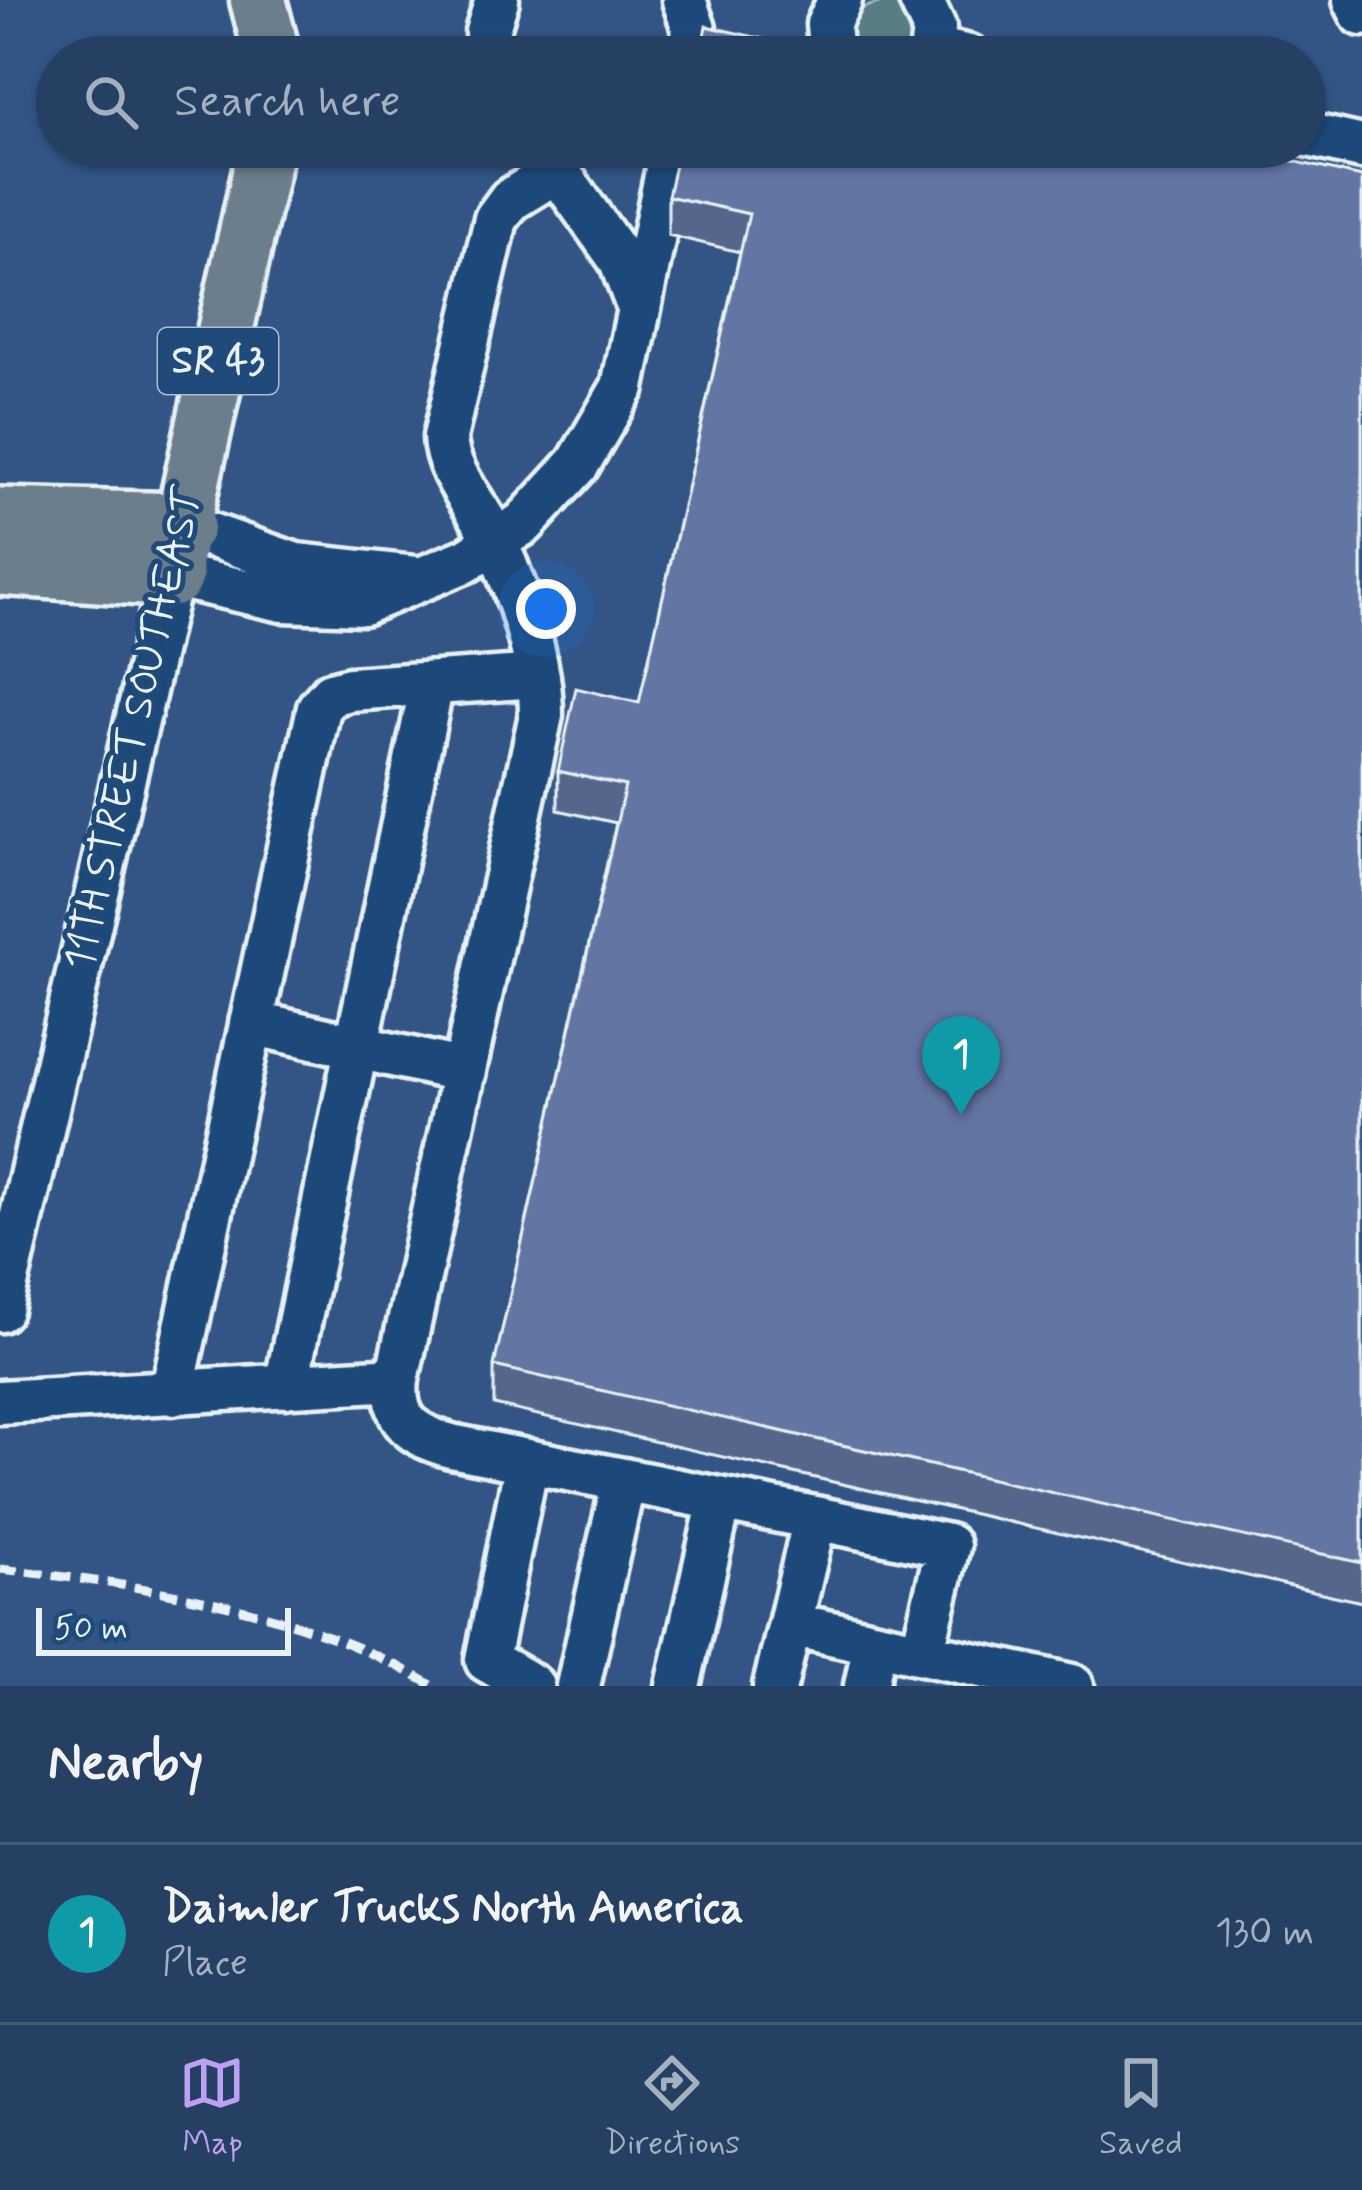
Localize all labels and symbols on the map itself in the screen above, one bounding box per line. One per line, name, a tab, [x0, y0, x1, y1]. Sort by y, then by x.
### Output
road number: SR 43	[158, 328, 278, 394]
street label: 11TH STREET SOUTHEAST	[53, 481, 218, 976]
your location	[516, 579, 576, 639]
pin: 1	[922, 1016, 1000, 1115]
scale bar	[36, 1602, 291, 1655]

